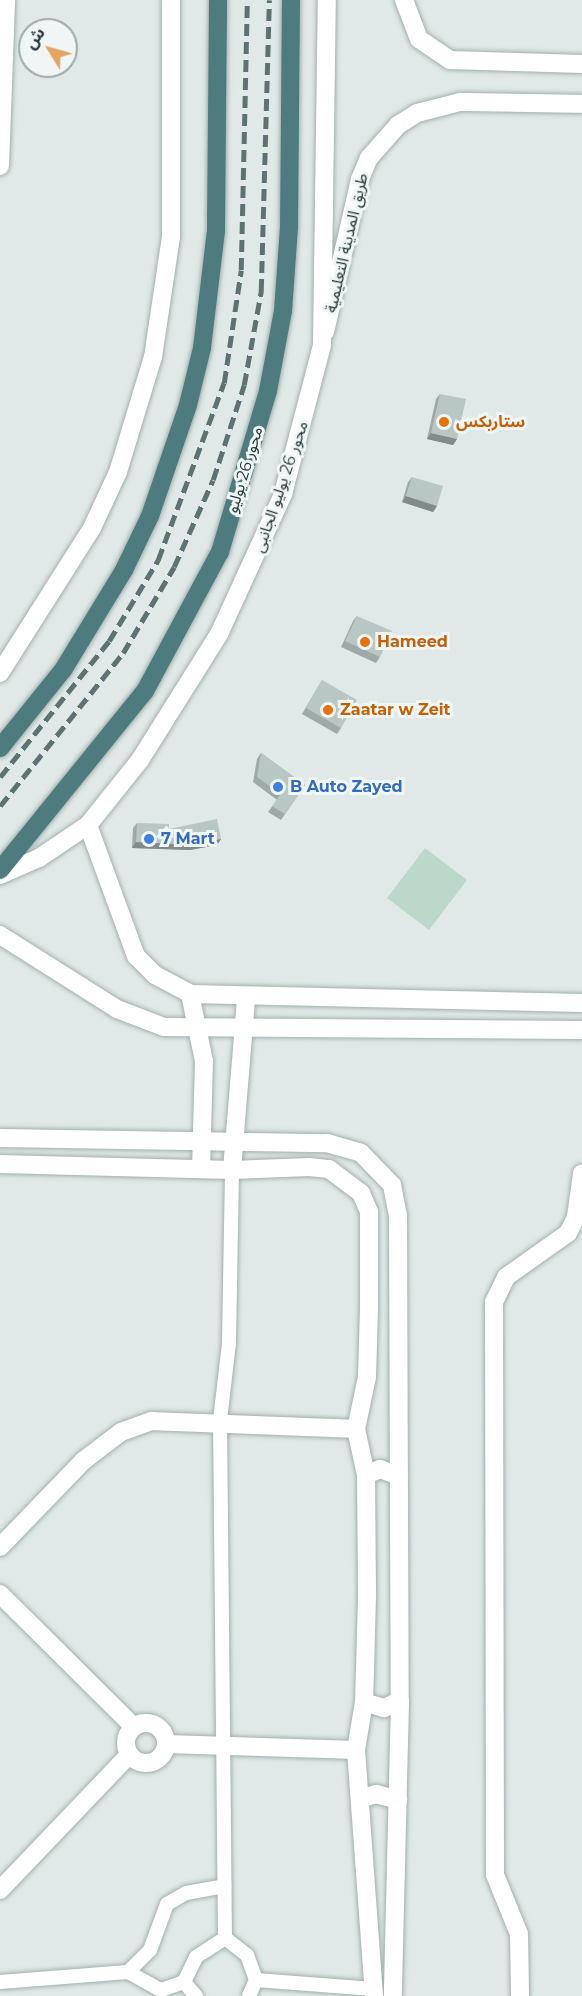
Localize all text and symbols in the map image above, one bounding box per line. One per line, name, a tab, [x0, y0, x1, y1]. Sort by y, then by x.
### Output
north arrow	[18, 18, 78, 78]
text: ش	[21, 24, 49, 53]
street label: طريق المدينة التعليمية	[322, 171, 372, 315]
place label: ستاربكس	[456, 412, 525, 432]
marker: ستاربكس	[437, 415, 451, 429]
street label: محور 26 يوليو الجانبى	[249, 419, 313, 555]
street label: محور 26 يوليو	[223, 425, 267, 515]
place label: Hameed	[377, 632, 448, 652]
marker: Hameed	[358, 635, 372, 649]
place label: Zaatar w Zeit	[340, 700, 451, 720]
marker: Zaatar w Zeit	[321, 703, 335, 717]
place label: B Auto Zayed	[290, 777, 403, 797]
marker: B Auto Zayed	[271, 780, 285, 794]
place label: 7 Mart	[161, 829, 215, 849]
marker: 7 Mart	[142, 832, 156, 846]

